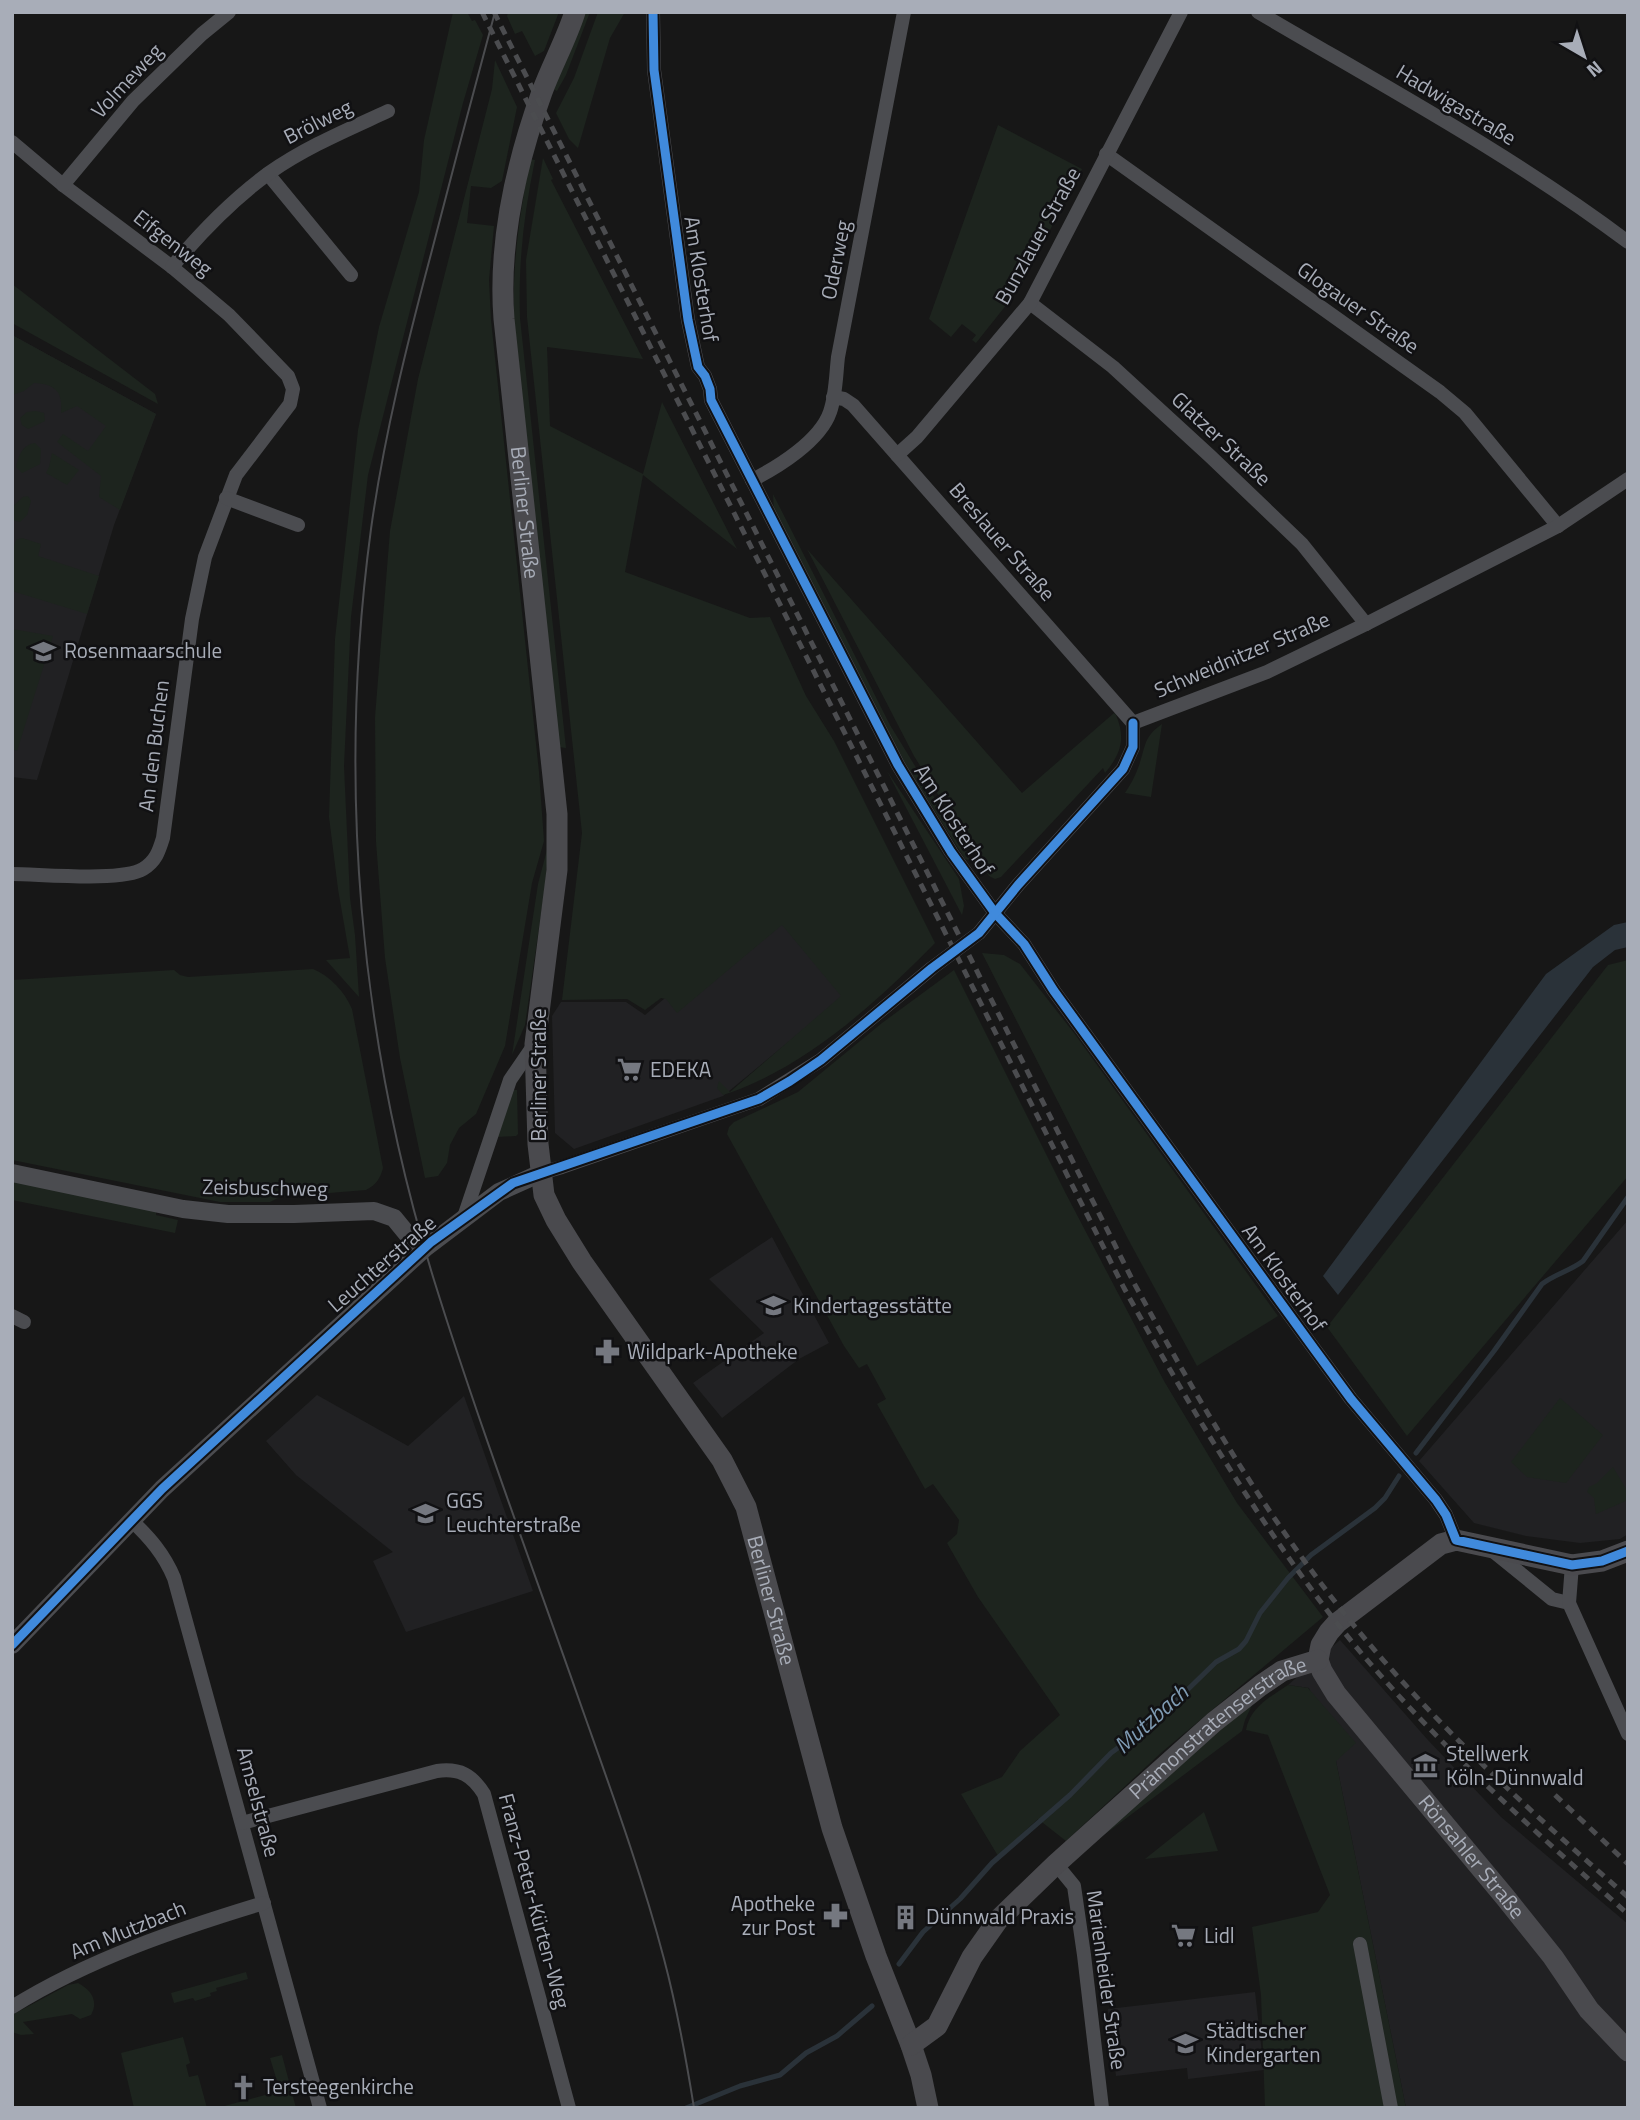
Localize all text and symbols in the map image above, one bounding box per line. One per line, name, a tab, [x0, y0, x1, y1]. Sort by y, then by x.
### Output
north arrow	[1549, 21, 1619, 91]
street label: Volmeweg	[83, 35, 170, 125]
text: N	[1581, 54, 1609, 85]
street label: Hadwigastraße	[1390, 56, 1523, 153]
street label: Brölweg	[278, 90, 358, 152]
street label: Bunzlauer Straße	[986, 161, 1088, 310]
street label: Eifgenweg	[127, 201, 220, 284]
street label: Am Klosterhof	[676, 214, 728, 344]
street label: Oderweg	[812, 217, 858, 302]
street label: Glogauer Straße	[1291, 253, 1426, 361]
street label: Glatzer Straße	[1164, 383, 1279, 493]
street label: Berliner Straße	[503, 444, 549, 580]
street label: Breslauer Straße	[942, 475, 1064, 608]
street label: Schweidnitzer Straße	[1149, 603, 1334, 706]
place label: Rosenmaarschule	[64, 634, 222, 666]
school or university icon: Rosenmaarschule	[30, 637, 58, 665]
street label: An den Buchen	[129, 678, 177, 814]
street label: Am Klosterhof	[907, 758, 1003, 881]
street label: Berliner Straße	[522, 1008, 554, 1142]
place label: EDEKA	[650, 1053, 712, 1085]
supermarket icon: EDEKA	[616, 1056, 644, 1084]
street label: Zeisbuschweg	[202, 1170, 328, 1204]
street label: Leuchterstraße	[320, 1207, 443, 1320]
street label: Am Klosterhof	[1235, 1217, 1335, 1338]
place label: Kindertagesstätte	[793, 1289, 952, 1321]
school or university icon: Kindertagesstätte	[759, 1292, 787, 1320]
place label: Wildpark-Apotheke	[627, 1335, 798, 1367]
pharmacy icon: Wildpark-Apotheke	[593, 1338, 621, 1366]
place label: GGS Leuchterstraße	[446, 1484, 581, 1540]
school or university icon: GGS Leuchterstraße	[412, 1499, 440, 1527]
street label: Berliner Straße	[739, 1532, 805, 1668]
street label: Prämonstratenserstraße	[1121, 1647, 1310, 1806]
water label: Mutzbach	[1105, 1675, 1196, 1762]
place label: Stellwerk Köln-Dünnwald	[1446, 1737, 1584, 1793]
street label: Amselstraße	[229, 1743, 289, 1860]
museum icon: Stellwerk Köln-Dünnwald	[1412, 1752, 1440, 1780]
street label: Rönsahler Straße	[1411, 1787, 1533, 1925]
street label: Franz-Peter-Kürten-Weg	[491, 1789, 579, 2012]
place label: Apotheke zur Post	[731, 1887, 816, 1943]
street label: Marienheider Straße	[1079, 1888, 1135, 2072]
street label: Am Mutzbach	[65, 1891, 190, 1967]
place label: Dünnwald Praxis	[926, 1900, 1074, 1932]
pharmacy icon: Apotheke zur Post	[821, 1902, 849, 1930]
building icon: Dünnwald Praxis	[892, 1903, 920, 1931]
place label: Lidl	[1204, 1919, 1235, 1951]
supermarket icon: Lidl	[1170, 1922, 1198, 1950]
place label: Städtischer Kindergarten	[1206, 2014, 1321, 2070]
school or university icon: Städtischer Kindergarten	[1172, 2029, 1200, 2057]
place label: Tersteegenkirche	[263, 2070, 414, 2102]
church icon: Tersteegenkirche	[229, 2073, 257, 2101]

